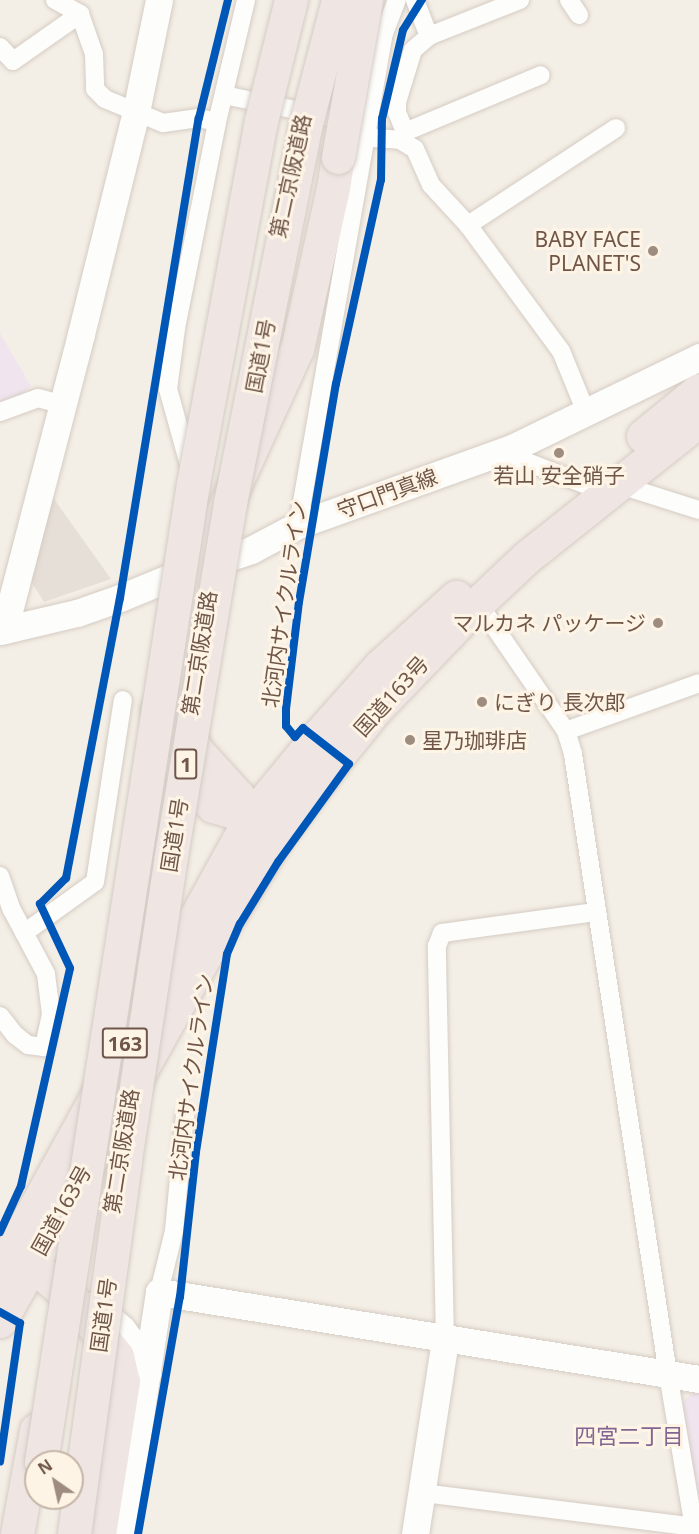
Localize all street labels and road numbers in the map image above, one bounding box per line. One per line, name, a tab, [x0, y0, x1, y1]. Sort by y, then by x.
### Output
street label: 第二京阪道路	[265, 112, 315, 240]
street label: 国道1号	[240, 317, 280, 395]
street label: 守口門真線	[333, 463, 441, 523]
street label: 北河内サイクルライン	[257, 498, 311, 710]
street label: 第二京阪道路	[177, 589, 221, 717]
street label: 国道163号	[349, 651, 433, 741]
road number: 1	[174, 747, 198, 781]
street label: 国道1号	[156, 796, 192, 874]
street label: 北河内サイクルライン	[164, 971, 218, 1183]
road number: 163	[101, 1026, 149, 1060]
street label: 第二京阪道路	[99, 1087, 143, 1215]
street label: 国道163号	[26, 1161, 96, 1259]
street label: 国道1号	[85, 1276, 121, 1354]

